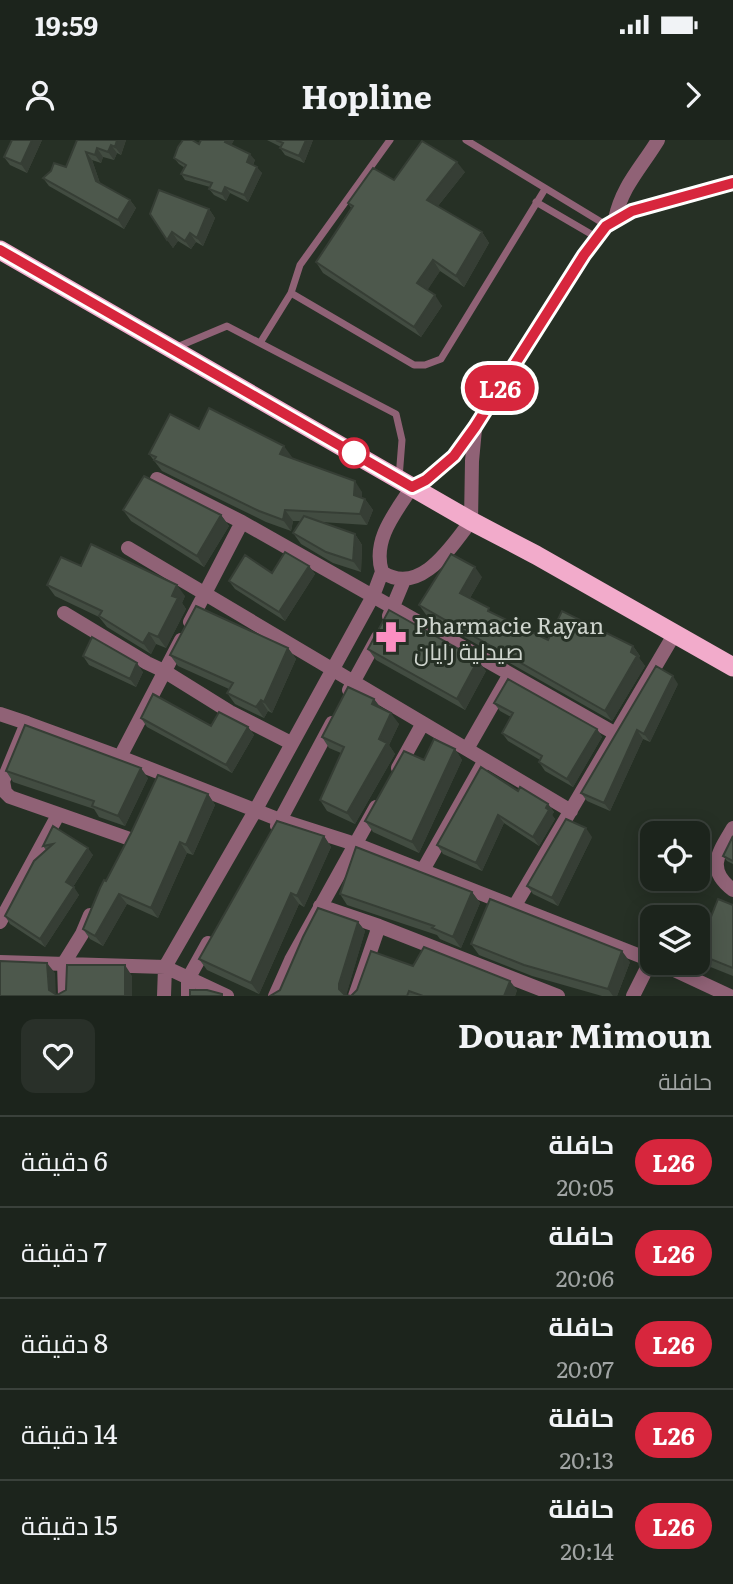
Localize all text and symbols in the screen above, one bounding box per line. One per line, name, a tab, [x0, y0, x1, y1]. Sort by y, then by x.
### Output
text: 19:59	[35, 5, 98, 44]
text: Hopline	[301, 71, 432, 119]
icon: person	[21, 76, 59, 114]
icon: forward	[674, 76, 712, 114]
line badge: L26	[460, 365, 540, 411]
text: L26	[479, 370, 521, 405]
unlabelled marker	[339, 438, 369, 468]
place label: Pharmacie Rayan صيدلية رايان	[414, 607, 604, 667]
pharmacy icon: Pharmacie Rayan صيدلية رايان	[374, 620, 408, 654]
map controls	[640, 821, 710, 975]
button: locate	[640, 821, 710, 891]
button: layers	[640, 905, 710, 975]
text: Douar Mimoun	[458, 1009, 712, 1058]
button: heart	[21, 1019, 95, 1093]
text: حافلة	[658, 1063, 712, 1097]
text: حافلة	[549, 1123, 614, 1162]
text: 6 دقيقة	[21, 1140, 108, 1179]
text: L26	[652, 1144, 695, 1179]
text: 20:05	[556, 1169, 614, 1203]
text: حافلة	[549, 1214, 614, 1253]
text: 7 دقيقة	[21, 1231, 107, 1270]
text: L26	[652, 1235, 695, 1270]
text: 20:06	[556, 1260, 614, 1294]
text: حافلة	[549, 1305, 614, 1344]
text: 8 دقيقة	[21, 1322, 108, 1361]
text: L26	[652, 1326, 695, 1361]
text: 20:07	[556, 1351, 614, 1385]
text: حافلة	[549, 1396, 614, 1435]
text: 14 دقيقة	[21, 1413, 118, 1452]
text: L26	[652, 1417, 695, 1452]
text: 20:13	[560, 1442, 614, 1476]
text: حافلة	[549, 1487, 614, 1526]
text: 15 دقيقة	[21, 1504, 118, 1543]
text: L26	[652, 1508, 695, 1543]
text: 20:14	[560, 1533, 614, 1567]

